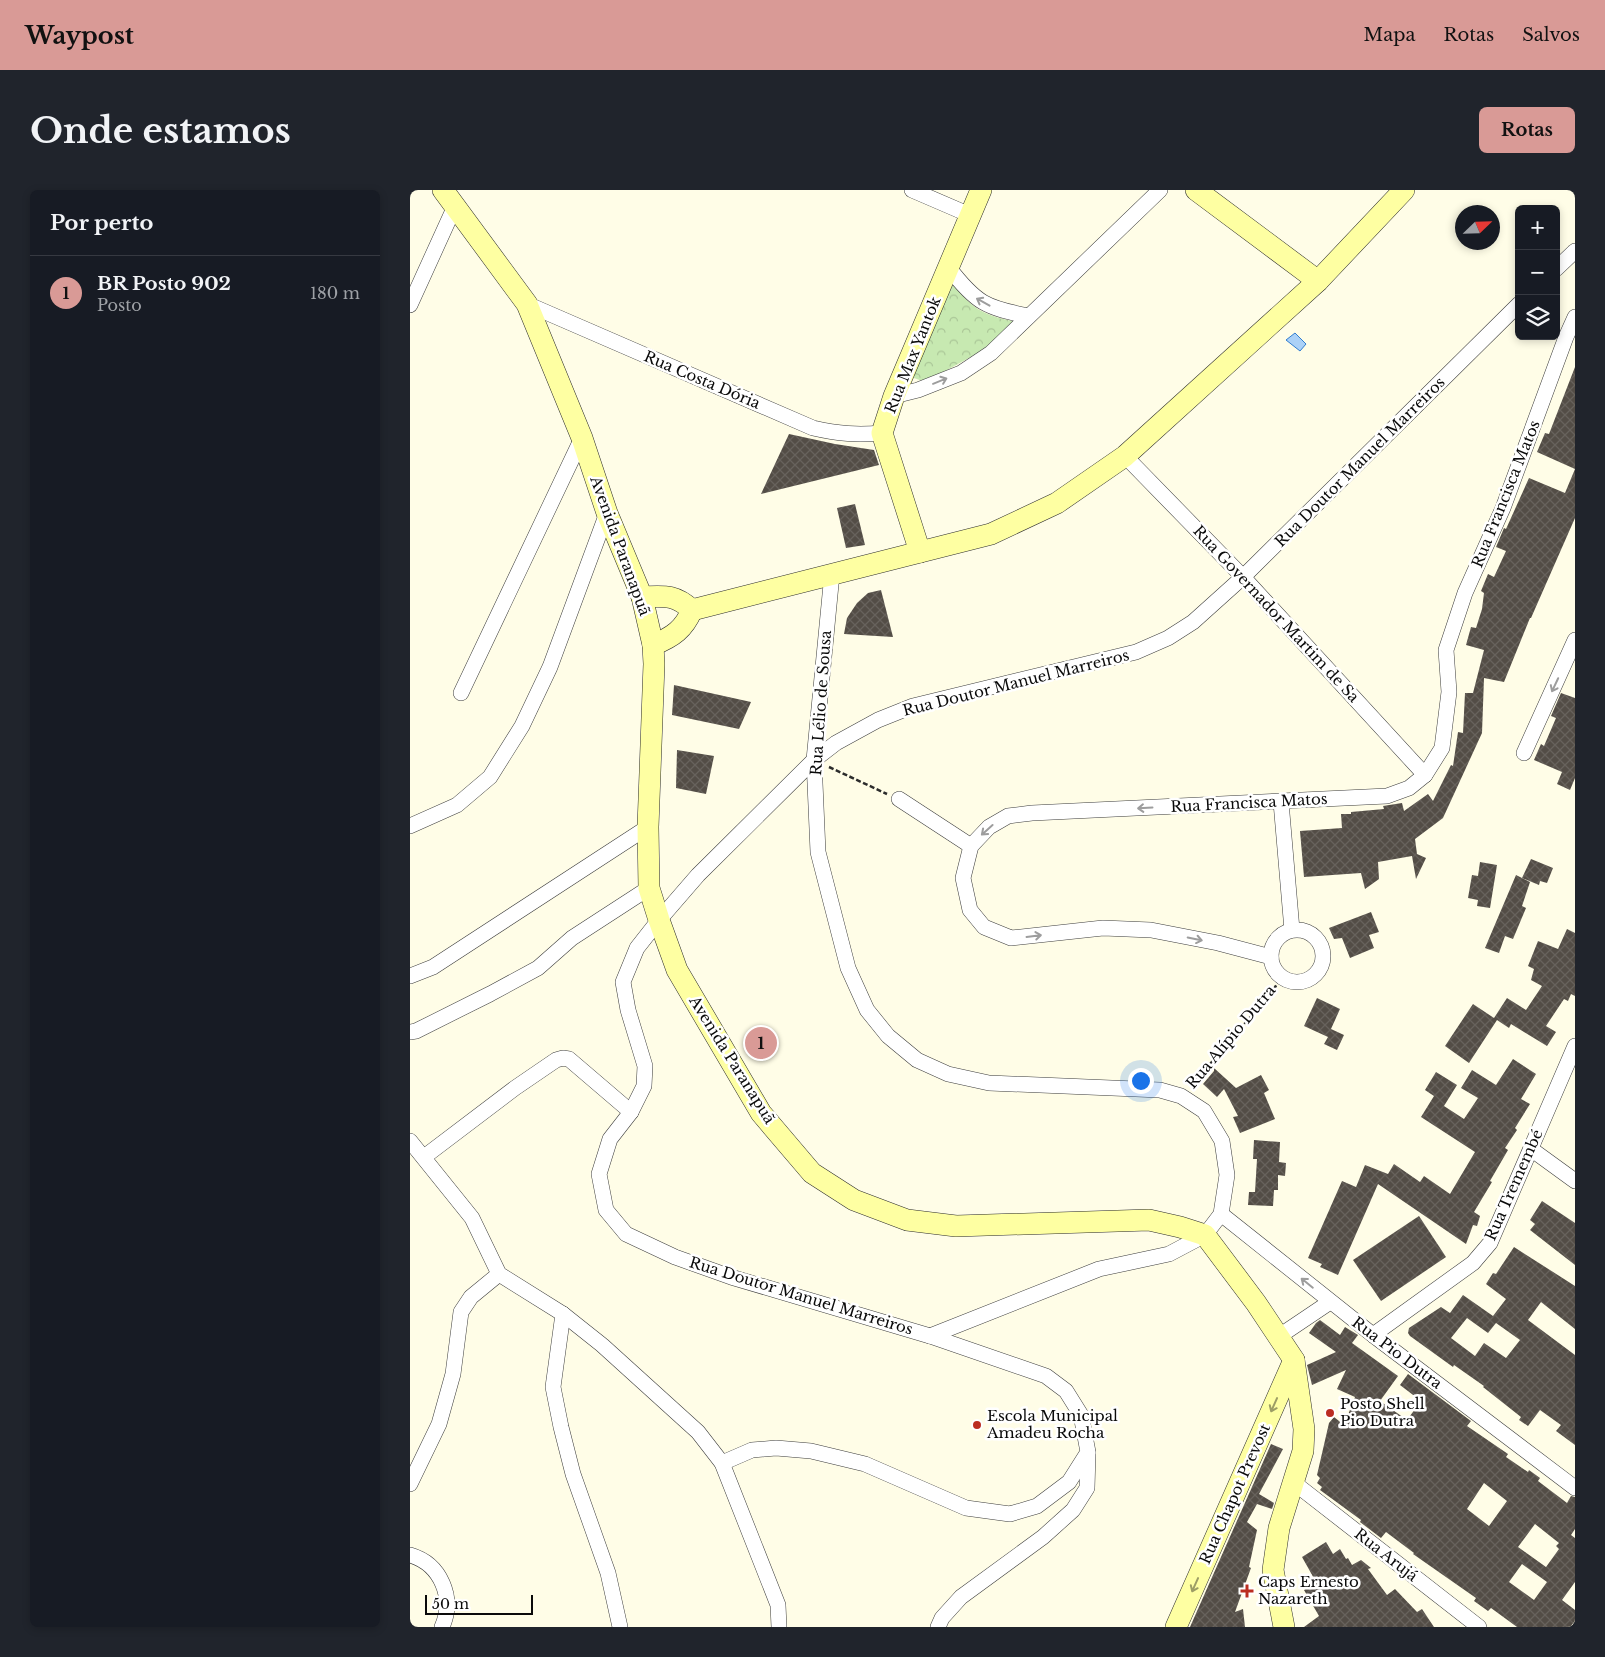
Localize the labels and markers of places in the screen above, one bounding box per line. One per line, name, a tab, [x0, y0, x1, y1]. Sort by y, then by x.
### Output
pin: 1	[745, 1024, 777, 1062]
place label: Posto Shell Pio Dutra	[1340, 1394, 1425, 1430]
place label: Escola Municipal Amadeu Rocha	[986, 1406, 1118, 1442]
marker: Posto Shell Pio Dutra	[1324, 1407, 1336, 1419]
marker: Escola Municipal Amadeu Rocha	[971, 1419, 983, 1431]
place label: Caps Ernesto Nazareth	[1258, 1572, 1359, 1608]
marker: Caps Ernesto Nazareth	[1240, 1584, 1254, 1598]

